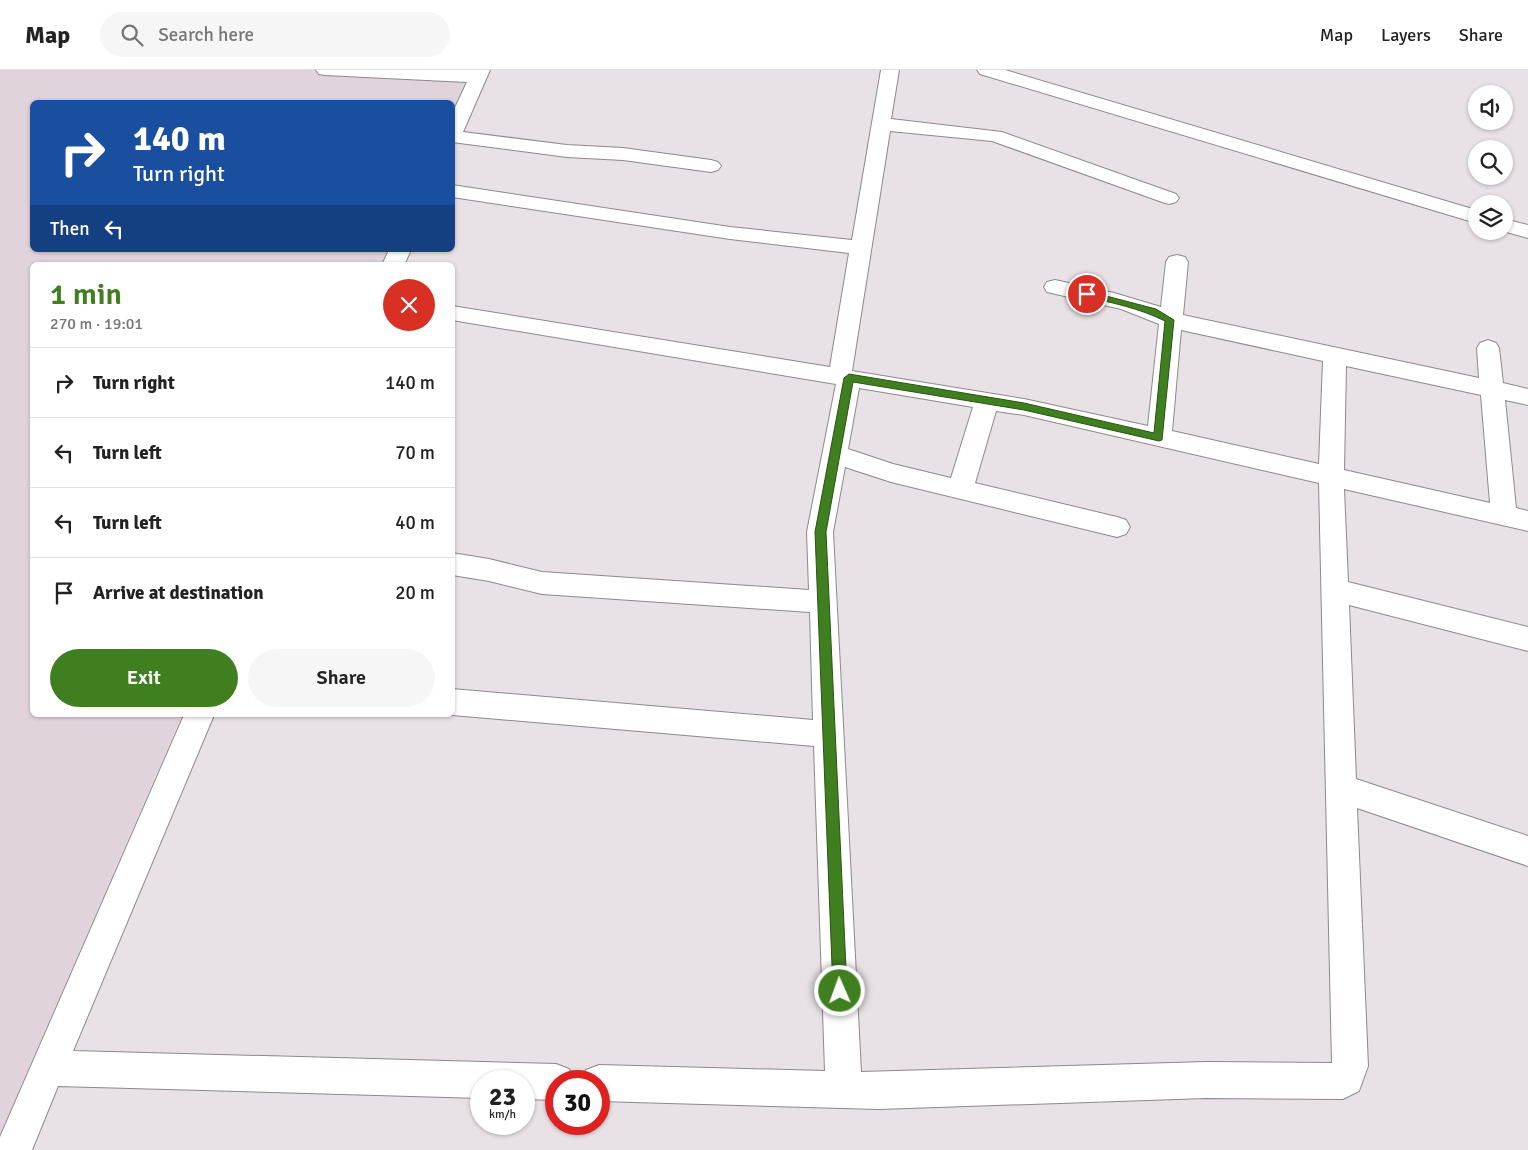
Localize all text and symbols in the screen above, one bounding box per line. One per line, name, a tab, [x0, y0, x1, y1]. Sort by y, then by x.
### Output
search box	[100, 12, 450, 57]
text: Map	[25, 20, 70, 50]
icon: search	[118, 21, 146, 49]
text: Search here	[158, 23, 254, 47]
text: Map	[1320, 24, 1353, 46]
text: Layers	[1381, 24, 1431, 46]
text: Share	[1459, 24, 1503, 46]
map controls	[1468, 85, 1513, 240]
button: sound	[1468, 85, 1513, 130]
text: 140 m	[133, 117, 226, 160]
icon: right	[50, 120, 115, 185]
button: search	[1468, 140, 1513, 185]
text: Turn right	[133, 160, 225, 187]
button: layers	[1468, 195, 1513, 240]
icon: left	[100, 215, 128, 243]
text: Then	[50, 217, 90, 241]
pin	[1066, 273, 1108, 315]
text: 1 min	[50, 276, 122, 313]
button: close	[383, 279, 435, 331]
icon: arrive	[1073, 280, 1101, 308]
text: 270 m · 19:01	[50, 314, 143, 334]
icon: right	[50, 369, 78, 397]
text: Turn right	[93, 371, 175, 395]
text: 140 m	[385, 371, 435, 395]
icon: left	[50, 439, 78, 467]
text: Turn left	[93, 441, 162, 465]
text: 70 m	[395, 441, 435, 465]
icon: left	[50, 509, 78, 537]
text: Turn left	[93, 511, 162, 535]
text: 40 m	[395, 511, 435, 535]
icon: arrive	[50, 579, 78, 607]
text: Arrive at destination	[93, 581, 264, 605]
text: 20 m	[395, 581, 435, 605]
button: Exit	[50, 649, 238, 707]
button: Share	[248, 649, 435, 707]
position arrow	[813, 964, 865, 1016]
speed limit sign: 30	[545, 1070, 610, 1135]
text: 23	[489, 1081, 516, 1112]
text: km/h	[489, 1107, 516, 1122]

